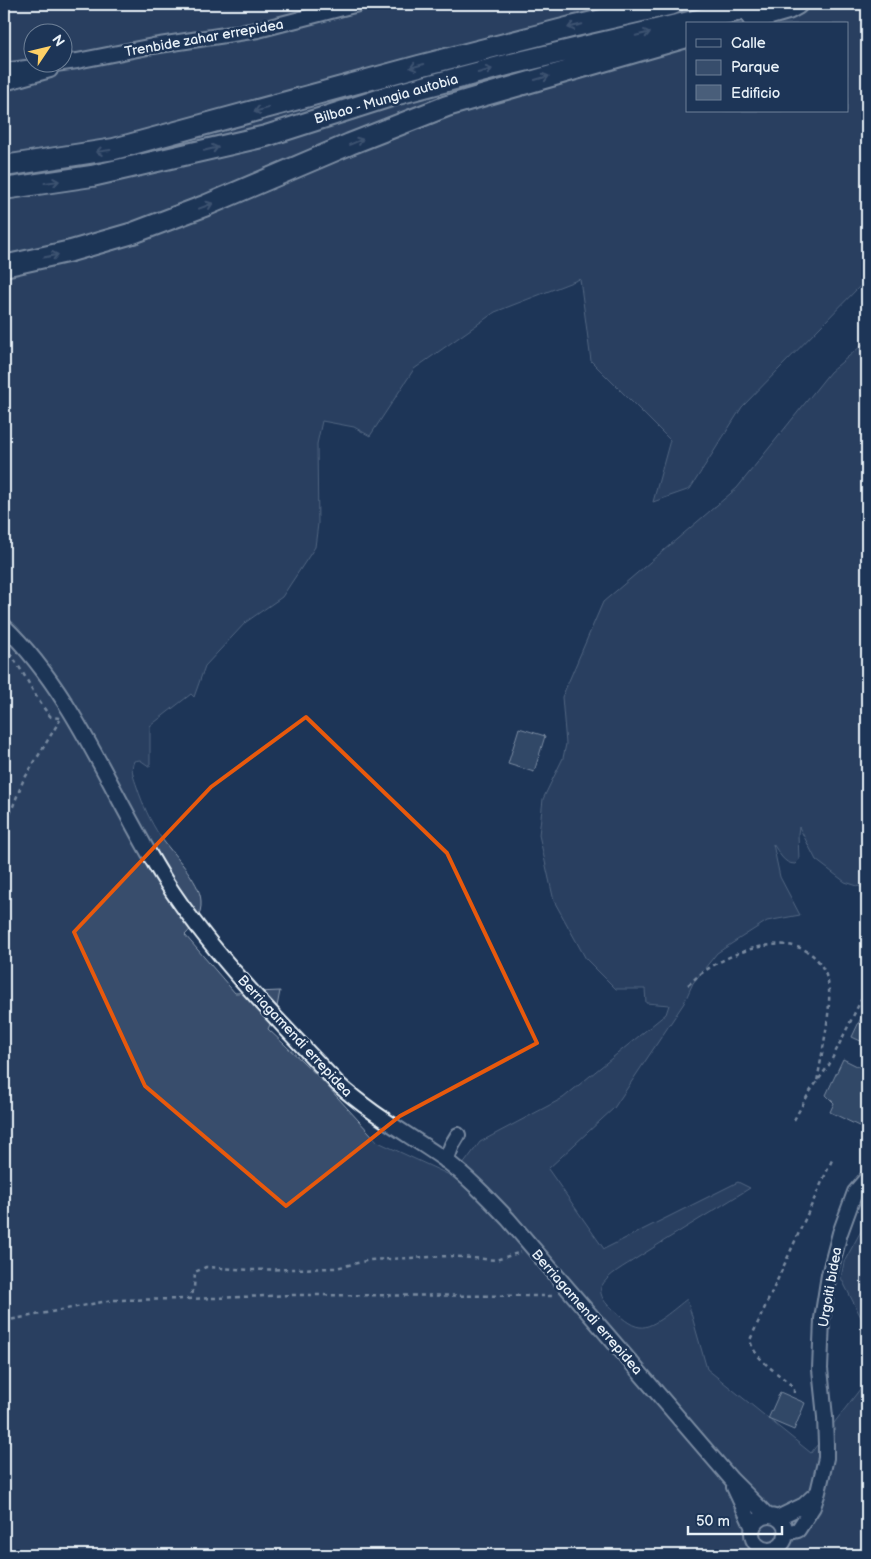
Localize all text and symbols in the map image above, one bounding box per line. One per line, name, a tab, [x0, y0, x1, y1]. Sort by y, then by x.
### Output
street label: Trenbide zahar errepidea	[123, 16, 285, 60]
north arrow	[22, 22, 72, 72]
one-way arrow	[567, 22, 583, 31]
legend	[686, 22, 848, 112]
one-way arrow	[635, 28, 651, 38]
text: N	[48, 32, 68, 50]
text: Calle	[731, 34, 766, 53]
text: Parque	[731, 58, 780, 77]
one-way arrow	[410, 62, 426, 72]
one-way arrow	[477, 65, 493, 75]
street label: Bilbao - Mungia autobia	[312, 70, 460, 128]
one-way arrow	[534, 73, 550, 83]
text: Edificio	[731, 84, 780, 103]
one-way arrow	[253, 106, 269, 115]
one-way arrow	[348, 137, 363, 146]
one-way arrow	[203, 144, 219, 153]
one-way arrow	[96, 146, 112, 156]
one-way arrow	[44, 177, 60, 187]
one-way arrow	[198, 200, 213, 210]
one-way arrow	[43, 251, 59, 260]
street label: Berriagamendi errepidea	[234, 972, 356, 1100]
street label: Berriagamendi errepidea	[528, 1246, 646, 1378]
street label: Urgoiti bidea	[815, 1246, 845, 1328]
scale bar	[688, 1504, 782, 1536]
text: 50 m	[696, 1512, 730, 1531]

